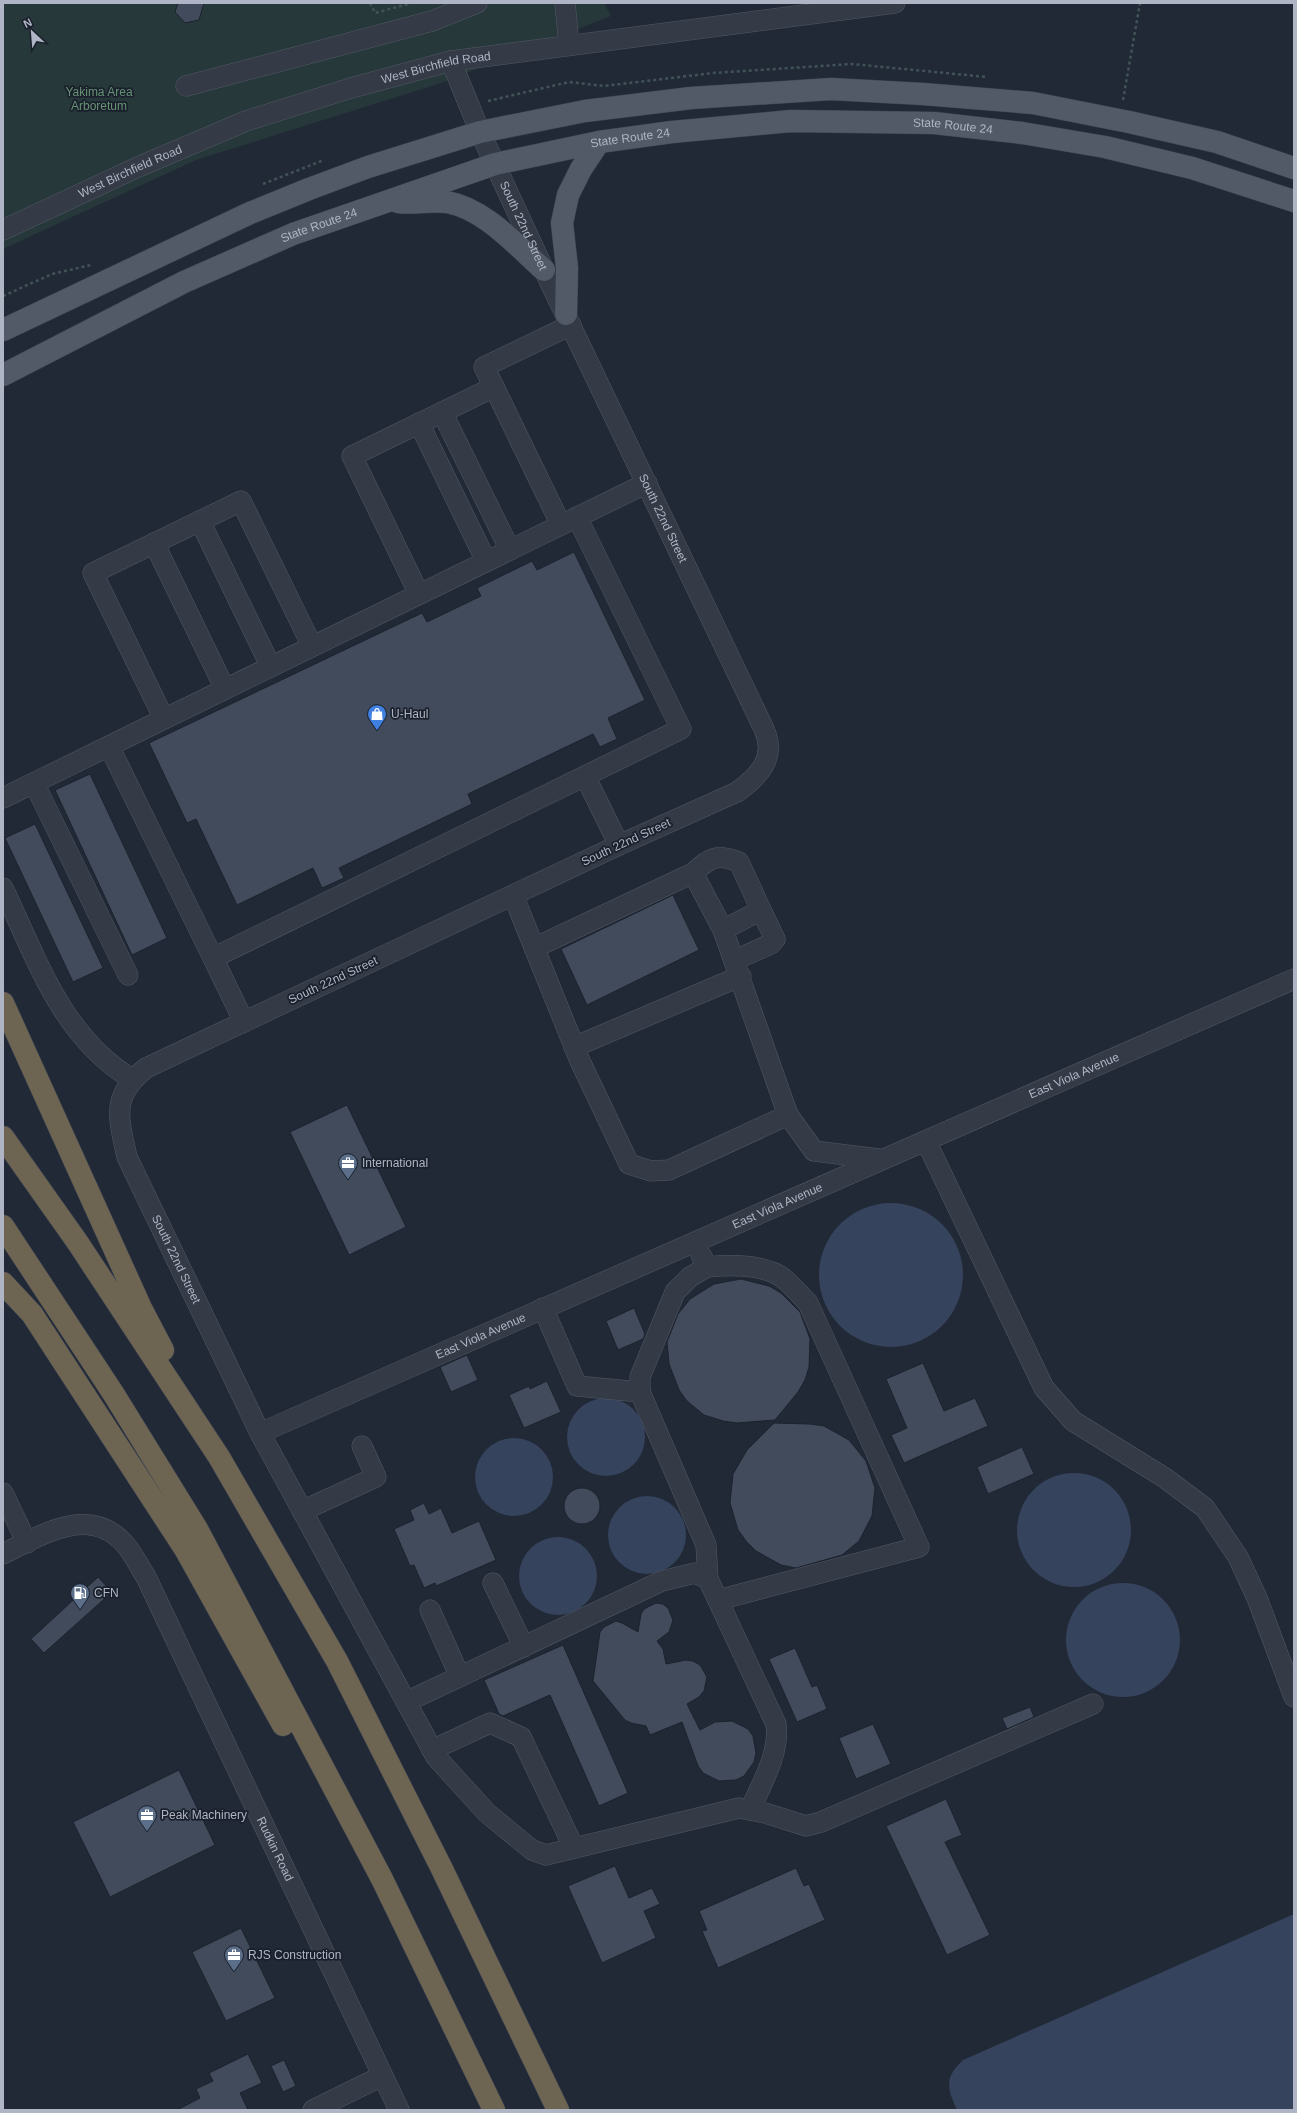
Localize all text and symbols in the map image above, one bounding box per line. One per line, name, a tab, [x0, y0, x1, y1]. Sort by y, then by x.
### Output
north arrow	[12, 12, 52, 52]
text: N	[21, 16, 34, 30]
street label: West Birchfield Road	[380, 49, 492, 87]
park label: Yakima Area Arboretum	[65, 85, 133, 113]
street label: State Route 24	[913, 116, 994, 137]
street label: State Route 24	[589, 125, 671, 151]
street label: West Birchfield Road	[76, 142, 184, 201]
street label: South 22nd Street	[497, 179, 550, 273]
street label: State Route 24	[279, 205, 359, 246]
street label: South 22nd Street	[636, 471, 690, 565]
shop icon: U-Haul	[366, 703, 388, 731]
place label: U-Haul	[391, 707, 428, 721]
street label: South 22nd Street	[579, 815, 673, 869]
street label: South 22nd Street	[286, 953, 380, 1007]
street label: East Viola Avenue	[1027, 1050, 1122, 1102]
office icon: International	[337, 1152, 359, 1180]
place label: International	[362, 1156, 428, 1170]
street label: East Viola Avenue	[730, 1180, 825, 1232]
street label: South 22nd Street	[149, 1212, 204, 1306]
street label: East Viola Avenue	[433, 1310, 528, 1362]
fuel station icon: CFN	[69, 1582, 91, 1610]
place label: CFN	[94, 1586, 119, 1600]
office icon: Peak Machinery	[136, 1804, 158, 1832]
place label: Peak Machinery	[161, 1808, 247, 1822]
street label: Rudkin Road	[254, 1815, 296, 1883]
office icon: RJS Construction	[223, 1944, 245, 1972]
place label: RJS Construction	[248, 1948, 341, 1962]

